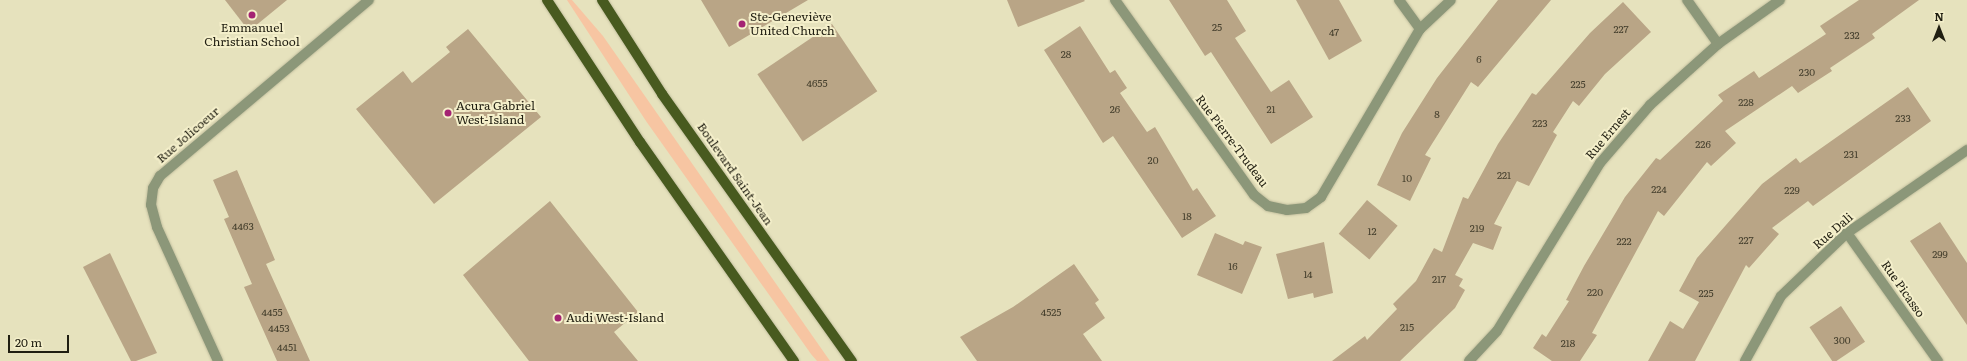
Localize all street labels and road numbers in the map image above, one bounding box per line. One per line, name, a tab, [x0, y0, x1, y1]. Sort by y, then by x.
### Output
street label: Rue Pierre-Trudeau	[1193, 92, 1271, 190]
street label: Rue Jolicoeur	[154, 104, 222, 166]
street label: Rue Ernest	[1583, 106, 1633, 162]
street label: Boulevard Saint-Jean	[694, 120, 776, 228]
street label: Rue Dali	[1810, 210, 1856, 252]
street label: Rue Picasso	[1878, 258, 1928, 320]

